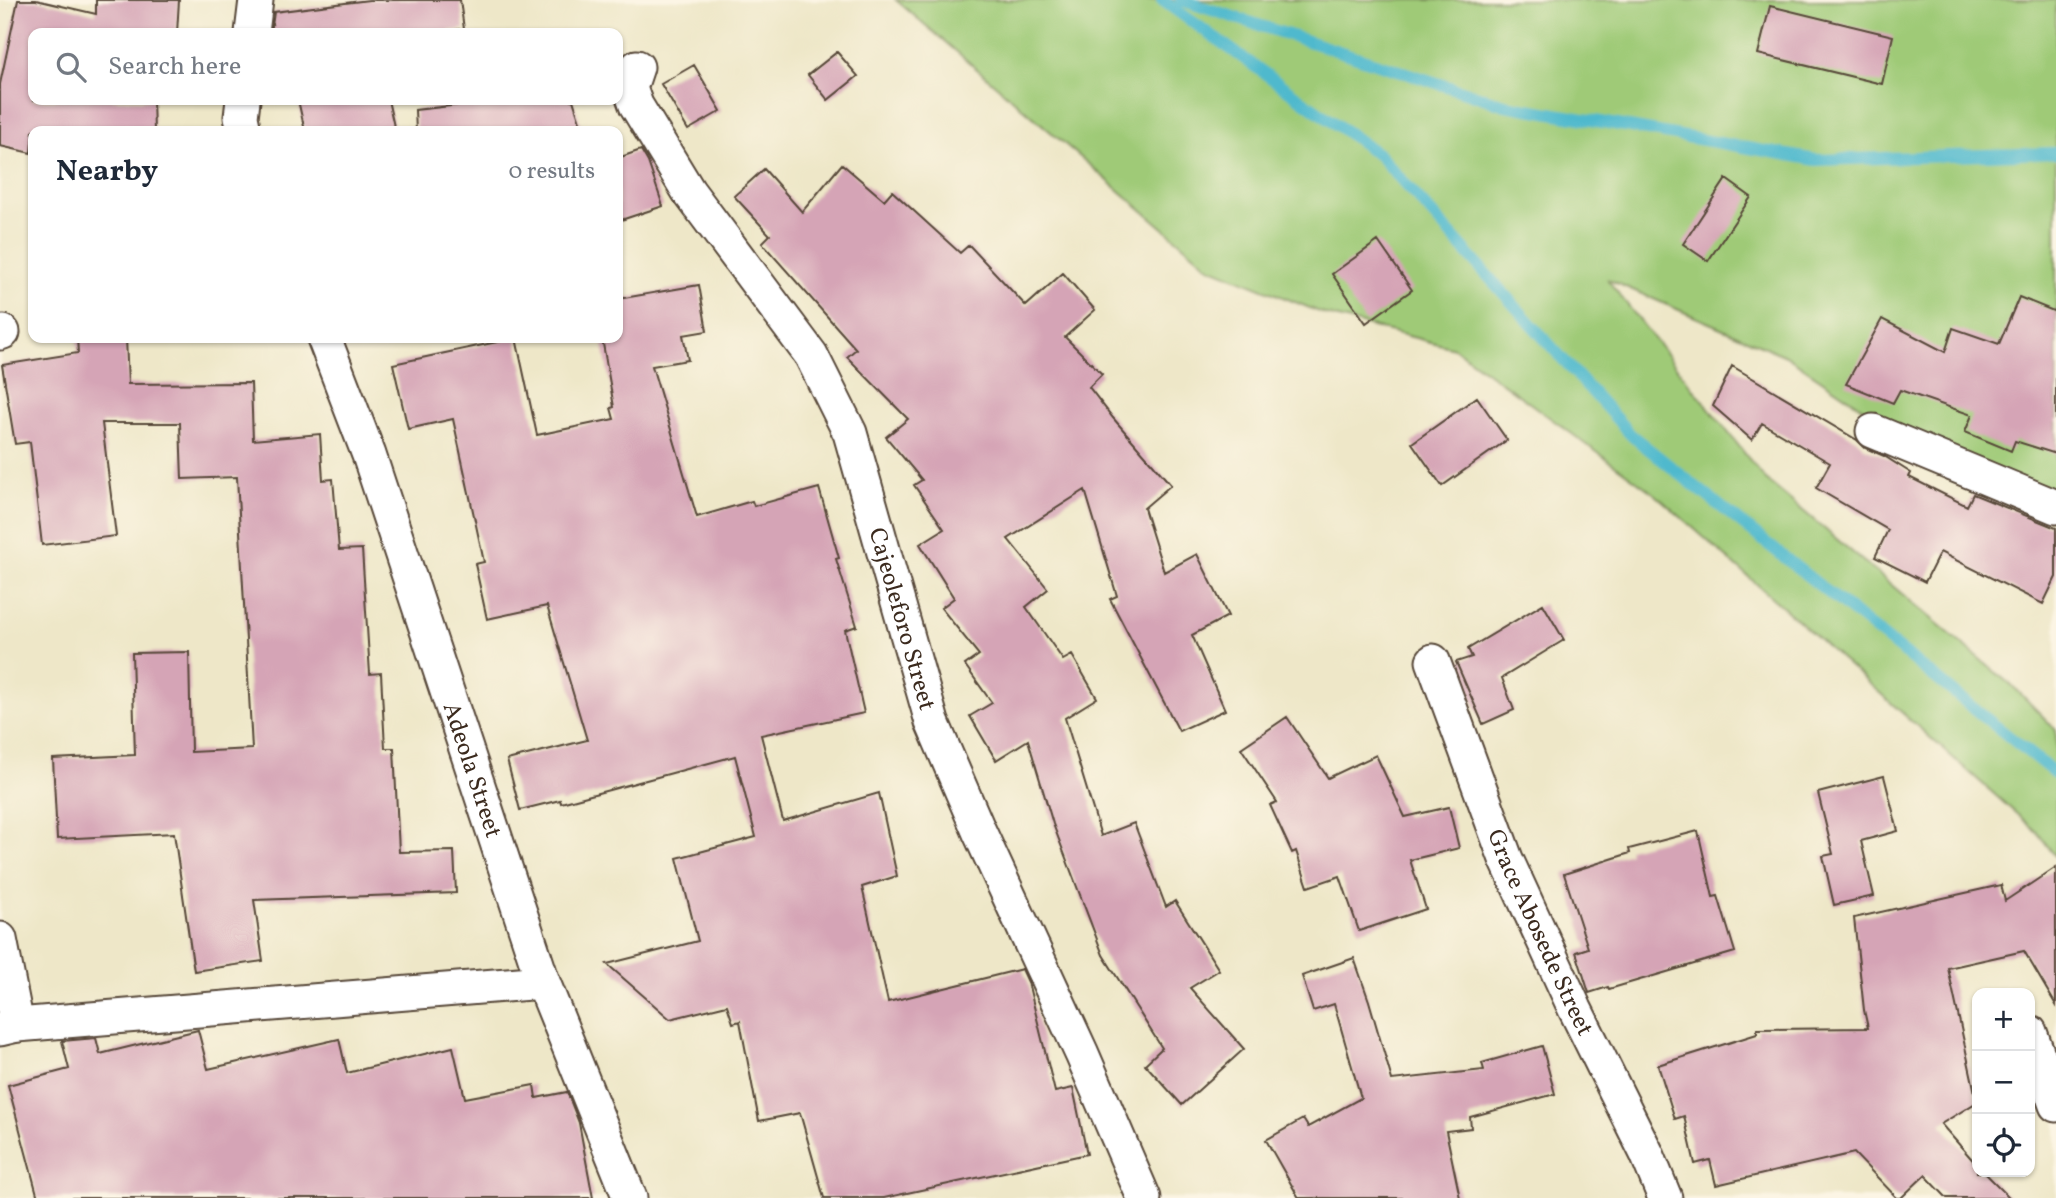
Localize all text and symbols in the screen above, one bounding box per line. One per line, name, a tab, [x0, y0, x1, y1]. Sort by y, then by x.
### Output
search box	[28, 28, 623, 105]
icon: search	[52, 48, 90, 86]
text: Search here	[108, 49, 241, 85]
text: Nearby	[56, 151, 158, 193]
text: 0 results	[508, 156, 595, 188]
street label: Cajeoleforo Street	[859, 524, 943, 715]
street label: Adeola Street	[433, 698, 509, 843]
street label: Grace Abosede Street	[1477, 825, 1601, 1042]
map controls	[1972, 988, 2035, 1177]
button: +	[1972, 988, 2035, 1051]
button: −	[1972, 1051, 2035, 1114]
button: locate	[1972, 1114, 2035, 1177]

